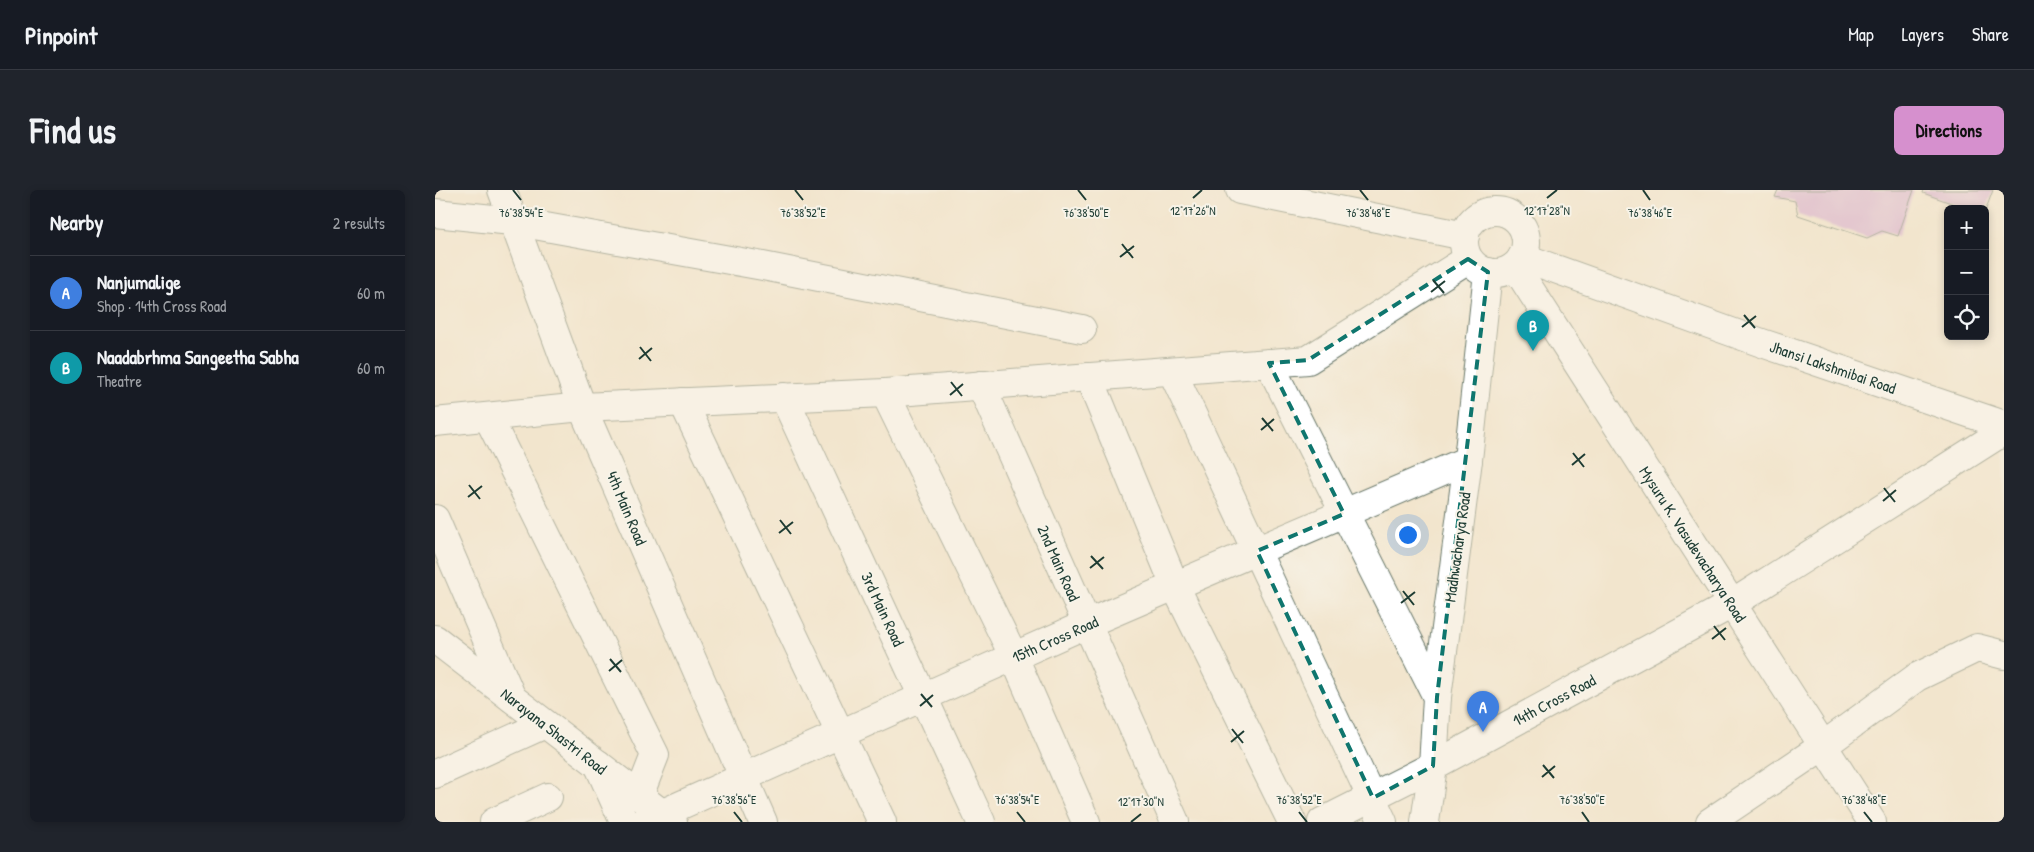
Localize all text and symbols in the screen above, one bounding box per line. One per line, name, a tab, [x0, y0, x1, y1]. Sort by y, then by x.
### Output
text: Pinpoint	[25, 19, 97, 51]
text: Map	[1848, 22, 1874, 47]
text: Layers	[1902, 22, 1944, 47]
text: Share	[1972, 22, 2009, 47]
button: Directions	[1894, 106, 2004, 155]
text: Find us	[30, 107, 116, 154]
text: 12°17'26"N	[1170, 202, 1216, 219]
text: 12°17'28"N	[1524, 202, 1570, 219]
text: 76°38'54"E	[499, 204, 544, 221]
text: 76°38'52"E	[780, 204, 827, 221]
text: 76°38'50"E	[1063, 204, 1109, 221]
text: 76°38'48"E	[1346, 204, 1391, 221]
text: 76°38'46"E	[1628, 204, 1673, 221]
map controls	[1944, 205, 1989, 340]
button: +	[1944, 205, 1989, 250]
text: Nearby	[50, 208, 103, 237]
text: 2 results	[333, 212, 385, 234]
button: −	[1944, 250, 1989, 295]
text: Nanjumalige	[97, 269, 181, 295]
text: A	[62, 282, 70, 304]
text: 60 m	[357, 282, 385, 304]
text: Shop · 14th Cross Road	[97, 295, 226, 317]
button: locate	[1944, 295, 1989, 340]
pin: B	[1517, 310, 1549, 351]
street label: Jhansi Lakshmibai Road	[1767, 335, 1899, 399]
text: Naadabrhma Sangeetha Sabha	[97, 344, 299, 370]
text: B	[62, 357, 70, 379]
text: 60 m	[357, 357, 385, 379]
text: Theatre	[97, 370, 142, 392]
street label: Mysuru K. Vasudevacharya Road	[1634, 462, 1752, 626]
street label: 4th Main Road	[602, 468, 652, 548]
street label: Madhwacharya Road	[1438, 491, 1476, 603]
street label: 2nd Main Road	[1032, 521, 1086, 605]
your location	[1395, 522, 1421, 548]
street label: 3rd Main Road	[856, 568, 910, 650]
street label: 15th Cross Road	[1008, 610, 1102, 668]
street label: 14th Cross Road	[1509, 669, 1599, 731]
street label: Narayana Shastri Road	[496, 683, 612, 779]
pin: A	[1467, 691, 1499, 732]
text: 76°38'56"E	[712, 791, 757, 808]
text: 76°38'54"E	[995, 791, 1040, 808]
text: 76°38'52"E	[1276, 791, 1323, 808]
text: 76°38'50"E	[1559, 791, 1605, 808]
text: 76°38'48"E	[1842, 791, 1887, 808]
text: 12°17'30"N	[1118, 793, 1164, 810]

